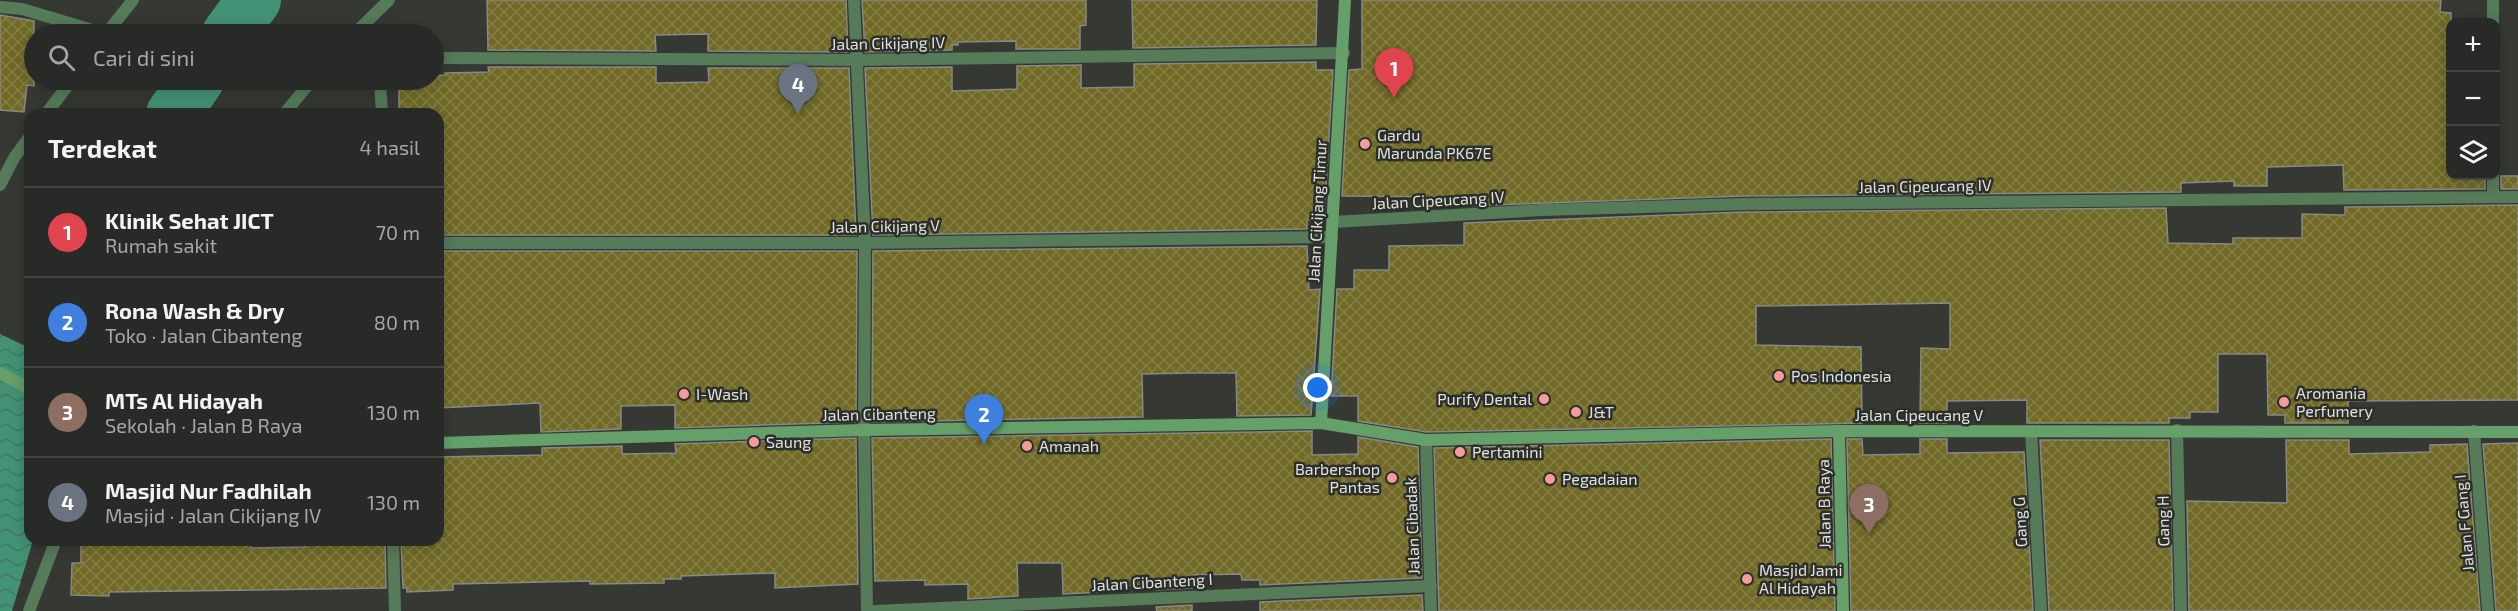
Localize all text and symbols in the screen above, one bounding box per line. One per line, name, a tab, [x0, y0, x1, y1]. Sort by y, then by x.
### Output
map controls	[2446, 18, 2500, 180]
button: +	[2446, 18, 2500, 72]
search box	[24, 24, 444, 90]
street label: Jalan Cikijang IV	[831, 32, 946, 54]
icon: search	[45, 41, 78, 74]
text: Cari di sini	[93, 44, 195, 70]
pin: 1	[1374, 48, 1414, 98]
pin: 4	[778, 64, 818, 114]
button: −	[2446, 72, 2500, 126]
place label: Gardu Marunda PK67E	[1377, 125, 1491, 162]
button: layers	[2446, 126, 2500, 180]
text: Terdekat	[48, 132, 157, 163]
text: 4 hasil	[360, 135, 420, 159]
marker: Gardu Marunda PK67E	[1358, 137, 1372, 151]
street label: Jalan Cikijang Timur	[1303, 139, 1331, 283]
street label: Jalan Cipeucang IV	[1858, 175, 1992, 196]
street label: Jalan Cipeucang IV	[1371, 187, 1505, 212]
text: Klinik Sehat JICT	[105, 207, 274, 233]
street label: Jalan Cikijang V	[830, 215, 940, 237]
text: 1	[63, 220, 72, 244]
text: 70 m	[376, 220, 420, 244]
text: Rumah sakit	[105, 233, 217, 257]
text: Rona Wash & Dry	[105, 297, 284, 323]
text: 2	[62, 310, 73, 334]
text: 80 m	[374, 310, 420, 334]
text: Toko · Jalan Cibanteng	[105, 323, 303, 347]
place label: Pos Indonesia	[1791, 366, 1892, 385]
marker: Pos Indonesia	[1772, 369, 1786, 383]
your location	[1303, 373, 1332, 402]
place label: Aromania Perfumery	[2296, 383, 2374, 420]
place label: I-Wash	[696, 384, 748, 403]
text: MTs Al Hidayah	[105, 387, 263, 413]
marker: I-Wash	[677, 387, 691, 401]
place label: Purify Dental	[1437, 389, 1532, 408]
marker: Purify Dental	[1537, 392, 1551, 406]
pin: 2	[964, 394, 1004, 444]
marker: Aromania Perfumery	[2277, 395, 2291, 409]
text: 3	[62, 400, 73, 424]
text: 130 m	[367, 400, 420, 424]
place label: J&T	[1588, 402, 1614, 421]
street label: Jalan Cibanteng	[822, 403, 936, 424]
marker: J&T	[1569, 405, 1583, 419]
street label: Jalan Cipeucang V	[1855, 405, 1983, 424]
text: Sekolah · Jalan B Raya	[105, 413, 302, 437]
place label: Saung	[766, 432, 811, 451]
marker: Saung	[747, 435, 761, 449]
place label: Amanah	[1039, 436, 1099, 455]
marker: Amanah	[1020, 439, 1034, 453]
place label: Pertamini	[1472, 442, 1542, 461]
marker: Pertamini	[1453, 445, 1467, 459]
place label: Barbershop Pantas	[1295, 459, 1380, 496]
street label: Jalan B Raya	[1813, 459, 1834, 549]
place label: Pegadaian	[1562, 469, 1638, 488]
marker: Barbershop Pantas	[1385, 471, 1399, 485]
marker: Pegadaian	[1543, 472, 1557, 486]
street label: Jalan F Gang I	[2450, 474, 2477, 572]
text: Masjid Nur Fadhilah	[105, 477, 312, 503]
street label: Jalan Cibadak	[1400, 477, 1423, 575]
pin: 3	[1850, 484, 1888, 534]
text: 4	[61, 490, 74, 514]
text: 130 m	[367, 490, 420, 514]
street label: Gang H	[2153, 495, 2172, 547]
street label: Gang G	[2009, 496, 2030, 548]
text: Masjid · Jalan Cikijang IV	[105, 503, 321, 527]
place label: Masjid Jami Al Hidayah	[1759, 560, 1843, 597]
street label: Jalan Cibanteng I	[1091, 569, 1213, 594]
marker: Masjid Jami Al Hidayah	[1740, 572, 1754, 586]

